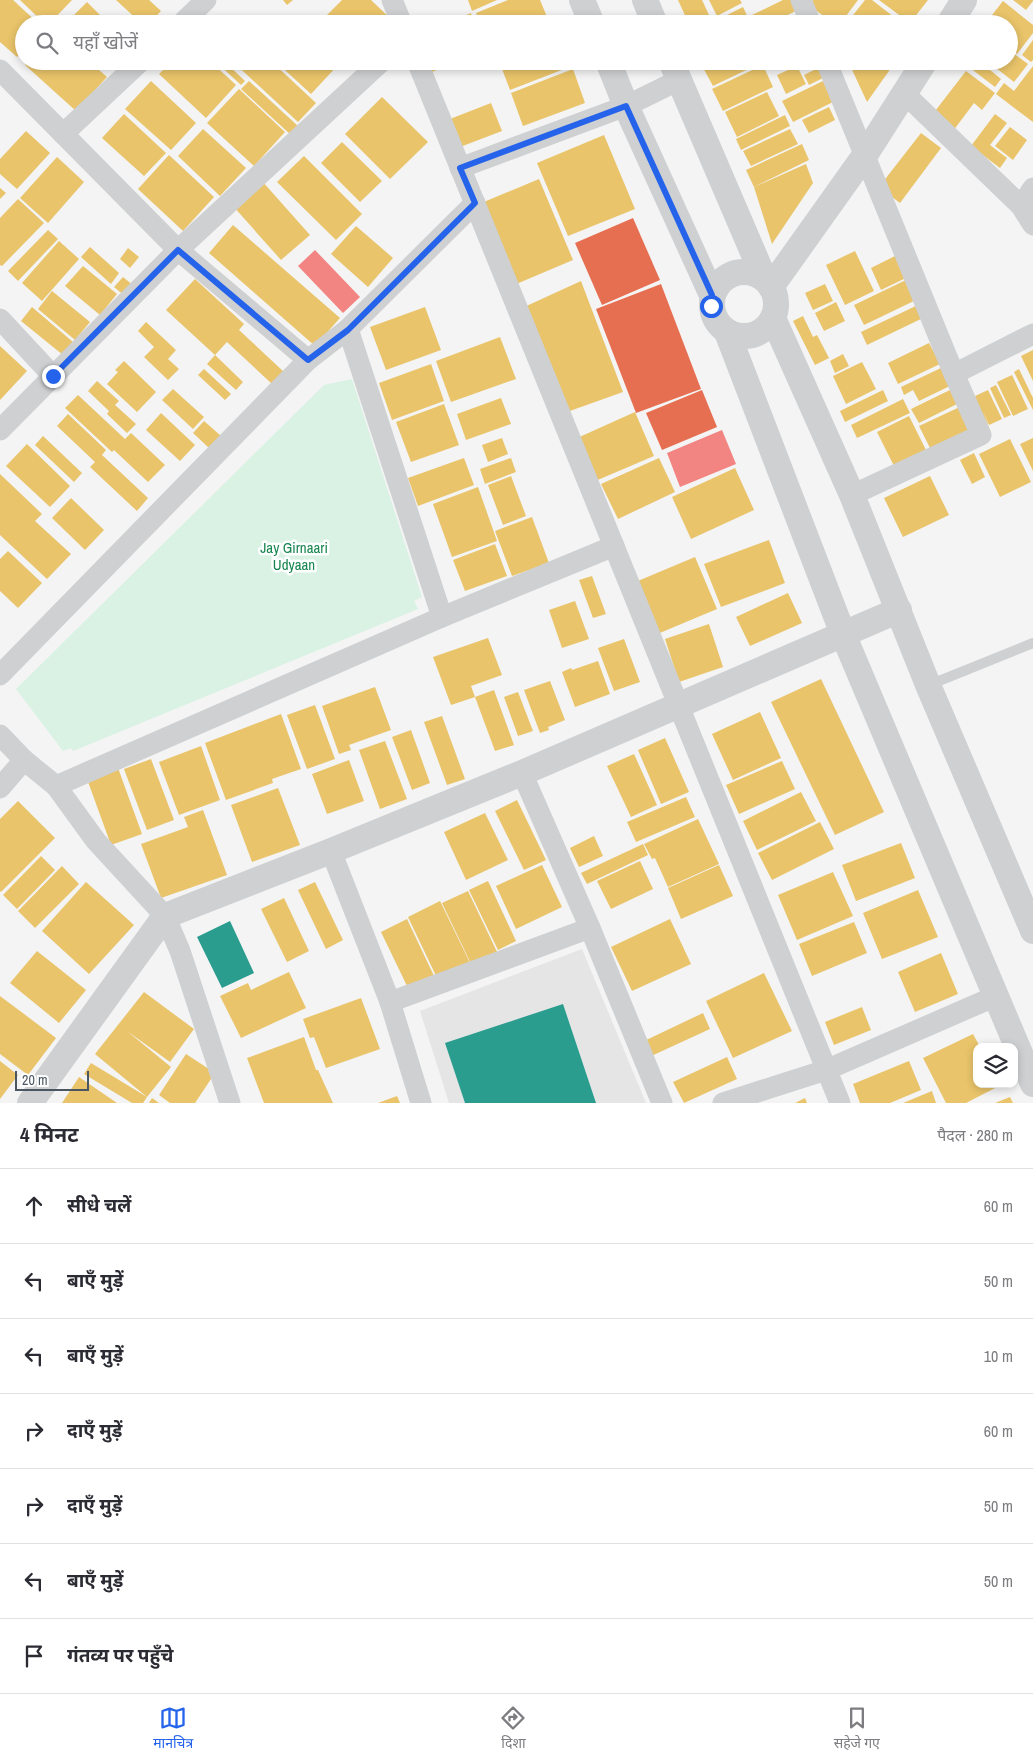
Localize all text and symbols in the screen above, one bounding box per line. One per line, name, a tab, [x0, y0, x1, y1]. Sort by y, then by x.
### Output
search box	[15, 15, 1018, 70]
icon: search	[33, 29, 61, 57]
text: यहाँ खोजें	[73, 29, 138, 55]
route start	[700, 295, 723, 318]
route end	[42, 365, 65, 388]
park label: Jay Girnaari Udyaan	[260, 537, 328, 575]
map controls	[973, 1043, 1018, 1088]
button: layers	[973, 1043, 1018, 1088]
scale bar	[15, 1068, 89, 1091]
text: 20 m	[22, 1071, 48, 1089]
text: 4 मिनट	[20, 1120, 78, 1149]
text: पैदल · 280 m	[937, 1124, 1013, 1146]
icon: ahead	[20, 1192, 48, 1220]
text: सीधे चलें	[67, 1192, 131, 1218]
text: 60 m	[984, 1195, 1013, 1217]
icon: left	[20, 1267, 48, 1295]
text: बाएँ मुड़ें	[67, 1267, 123, 1293]
text: 50 m	[984, 1270, 1013, 1292]
icon: left	[20, 1342, 48, 1370]
text: बाएँ मुड़ें	[67, 1342, 123, 1368]
text: 10 m	[984, 1345, 1013, 1367]
icon: right	[20, 1417, 48, 1445]
text: दाएँ मुड़ें	[67, 1417, 122, 1443]
text: 60 m	[984, 1420, 1013, 1442]
icon: right	[20, 1492, 48, 1520]
text: दाएँ मुड़ें	[67, 1492, 122, 1518]
text: 50 m	[984, 1495, 1013, 1517]
icon: left	[20, 1567, 48, 1595]
text: बाएँ मुड़ें	[67, 1567, 123, 1593]
text: 50 m	[984, 1570, 1013, 1592]
icon: arrive	[20, 1642, 48, 1670]
text: गंतव्य पर पहुँचे	[67, 1642, 173, 1668]
tab: मानचित्र	[153, 1704, 193, 1754]
tab: दिशा	[499, 1704, 527, 1754]
tab: सहेजे गए	[834, 1704, 880, 1754]

